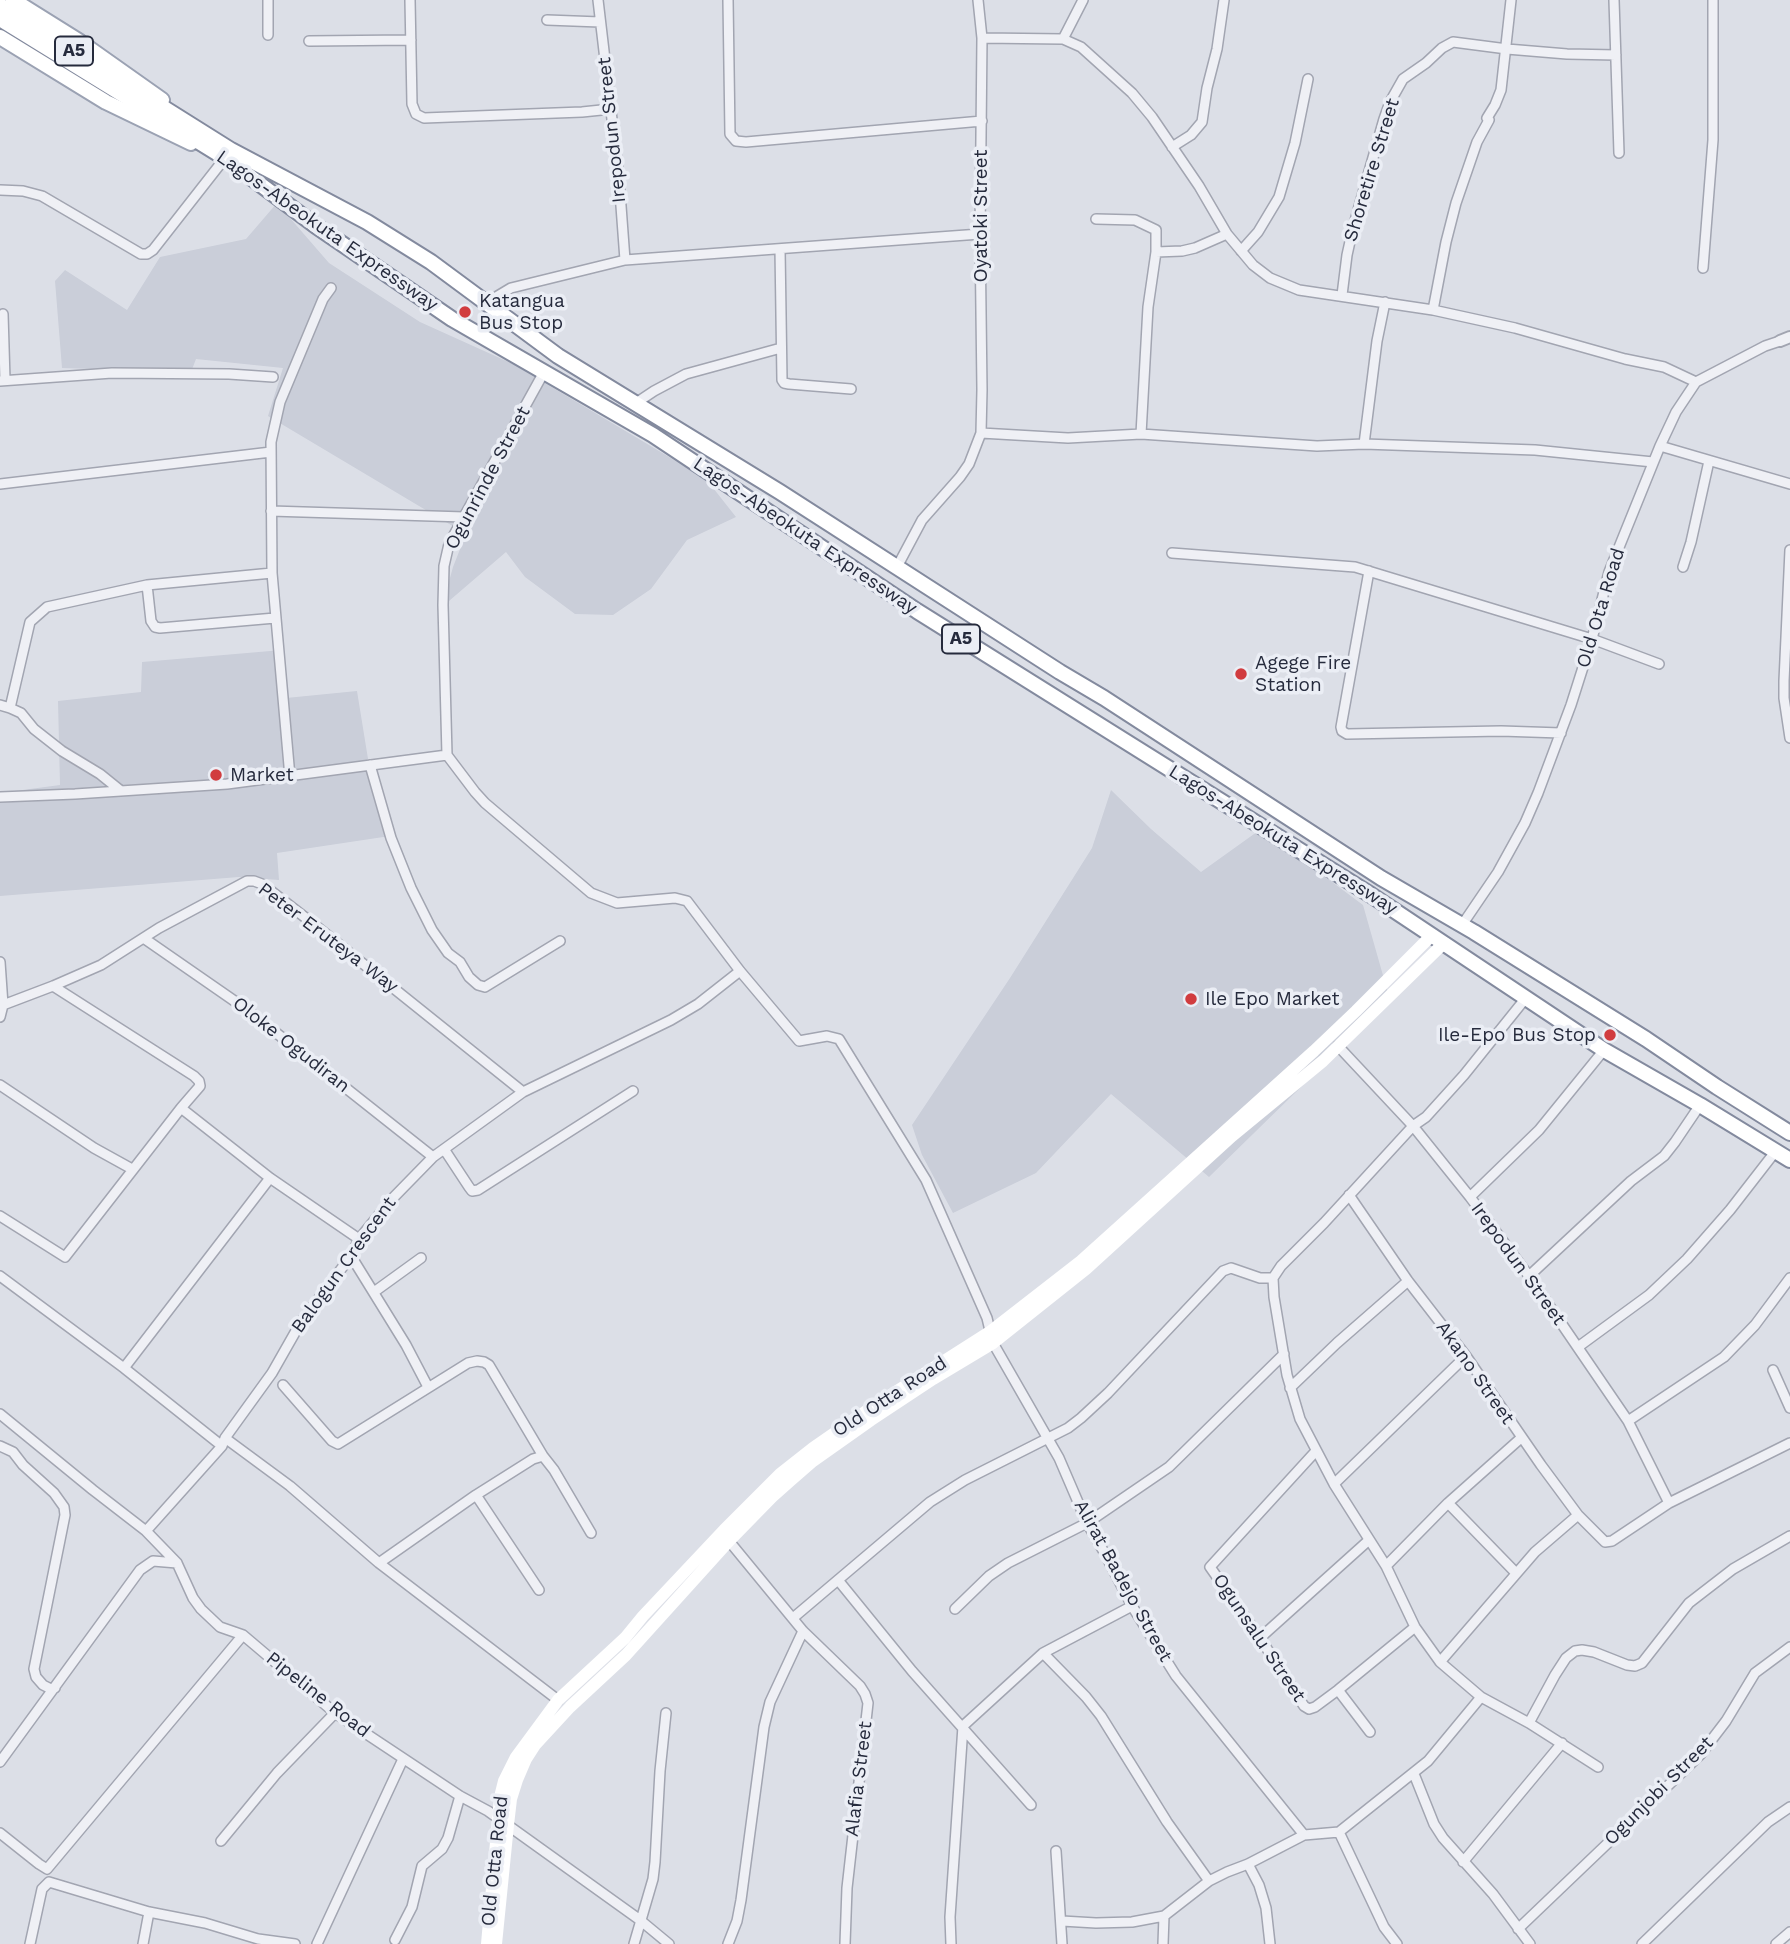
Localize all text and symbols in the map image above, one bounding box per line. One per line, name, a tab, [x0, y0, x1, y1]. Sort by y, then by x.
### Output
road number: A5	[55, 36, 93, 66]
street label: Irepodun Street	[593, 56, 631, 204]
street label: Shoretire Street	[1339, 96, 1405, 244]
street label: Lagos-Abeokuta Expressway	[212, 146, 442, 316]
street label: Oyatoki Street	[970, 150, 992, 282]
place label: Katangua Bus Stop	[479, 290, 565, 334]
marker: Katangua Bus Stop	[457, 304, 473, 320]
street label: Ogunrinde Street	[441, 402, 535, 554]
street label: Lagos-Abeokuta Expressway	[689, 452, 921, 620]
street label: Old Ota Road	[1572, 545, 1630, 671]
road number: A5	[942, 624, 980, 654]
place label: Agege Fire Station	[1255, 652, 1351, 696]
marker: Agege Fire Station	[1233, 666, 1249, 682]
street label: Lagos-Abeokuta Expressway	[1165, 760, 1401, 920]
place label: Market	[230, 764, 294, 786]
marker: Market	[208, 767, 224, 783]
street label: Peter Eruteya Way	[253, 878, 403, 998]
place label: Ile Epo Market	[1205, 988, 1339, 1010]
marker: Ile Epo Market	[1183, 991, 1199, 1007]
street label: Oloke Ogudiran	[228, 992, 354, 1098]
place label: Ile-Epo Bus Stop	[1438, 1024, 1596, 1046]
marker: Ile-Epo Bus Stop	[1602, 1027, 1618, 1043]
street label: Balogun Crescent	[287, 1192, 401, 1338]
street label: Irepodun Street	[1466, 1198, 1570, 1330]
street label: Akano Street	[1431, 1317, 1519, 1429]
street label: Old Otta Road	[829, 1352, 951, 1442]
street label: Alirat Badejo Street	[1069, 1496, 1177, 1666]
street label: Ogunsalu Street	[1208, 1570, 1310, 1706]
street label: Pipeline Road	[261, 1647, 375, 1743]
street label: Alafia Street	[841, 1720, 877, 1838]
street label: Ogunjobi Street	[1600, 1732, 1718, 1850]
street label: Old Otta Road	[477, 1795, 513, 1927]

